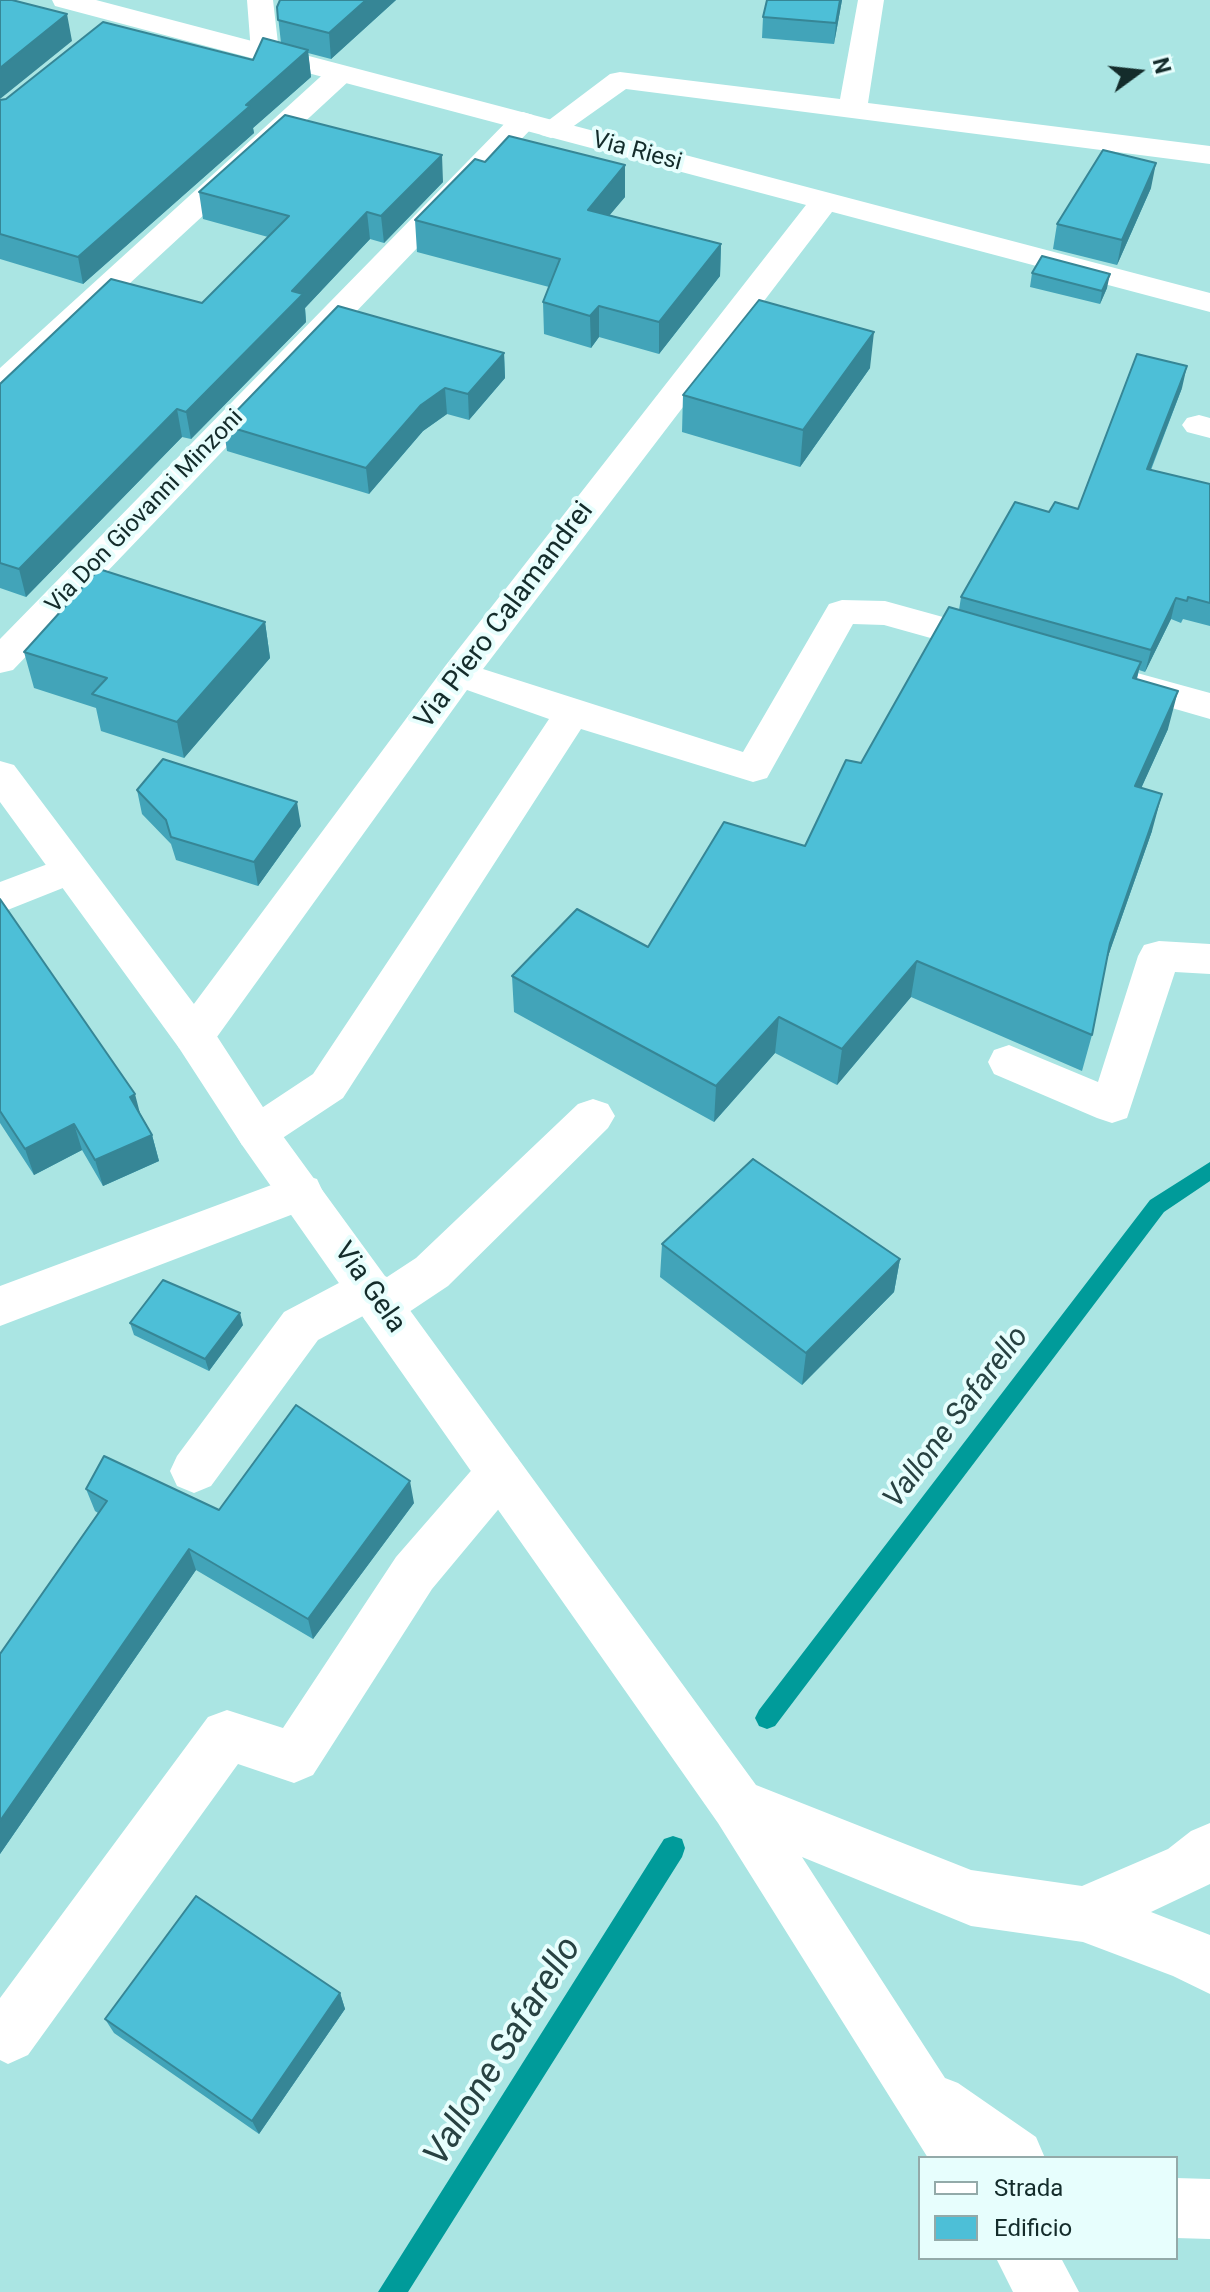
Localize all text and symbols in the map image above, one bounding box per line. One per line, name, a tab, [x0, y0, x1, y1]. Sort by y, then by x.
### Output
north arrow	[1098, 32, 1178, 112]
text: N	[1148, 55, 1176, 76]
street label: Via Riesi	[589, 126, 685, 178]
street label: Via Don Giovanni Minzoni	[40, 404, 250, 620]
street label: Via Piero Calamandrei	[409, 496, 601, 736]
street label: Via Gela	[326, 1236, 412, 1340]
water label: Vallone Safarello	[877, 1320, 1037, 1516]
water label: Vallone Safarello	[416, 1930, 592, 2174]
legend	[918, 2156, 1178, 2260]
text: Strada	[994, 2174, 1063, 2202]
text: Edificio	[994, 2214, 1072, 2242]

